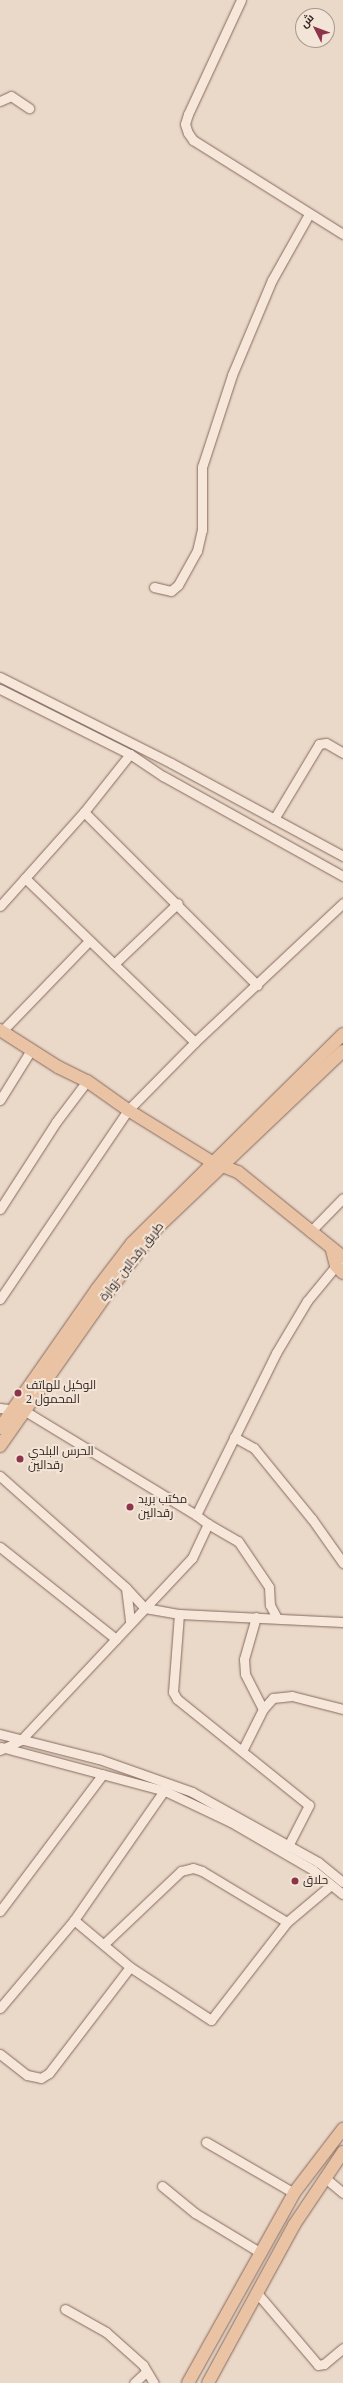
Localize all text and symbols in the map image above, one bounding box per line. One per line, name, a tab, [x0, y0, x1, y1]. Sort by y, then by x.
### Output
north arrow	[295, 8, 335, 48]
text: ش	[298, 11, 316, 30]
street label: طريق رقدالين -زوارة	[97, 1220, 167, 1304]
place label: الوكيل للهاتف المحمول 2	[26, 1379, 96, 1407]
marker: الوكيل للهاتف المحمول 2	[13, 1388, 23, 1398]
place label: الحرس البلدي رقدالين	[28, 1445, 94, 1473]
marker: الحرس البلدي رقدالين	[15, 1454, 25, 1464]
place label: مكتب بريد رقدالين	[138, 1493, 187, 1521]
marker: مكتب بريد رقدالين	[125, 1502, 135, 1512]
place label: حلاق	[303, 1874, 328, 1888]
marker: حلاق	[290, 1876, 300, 1886]

